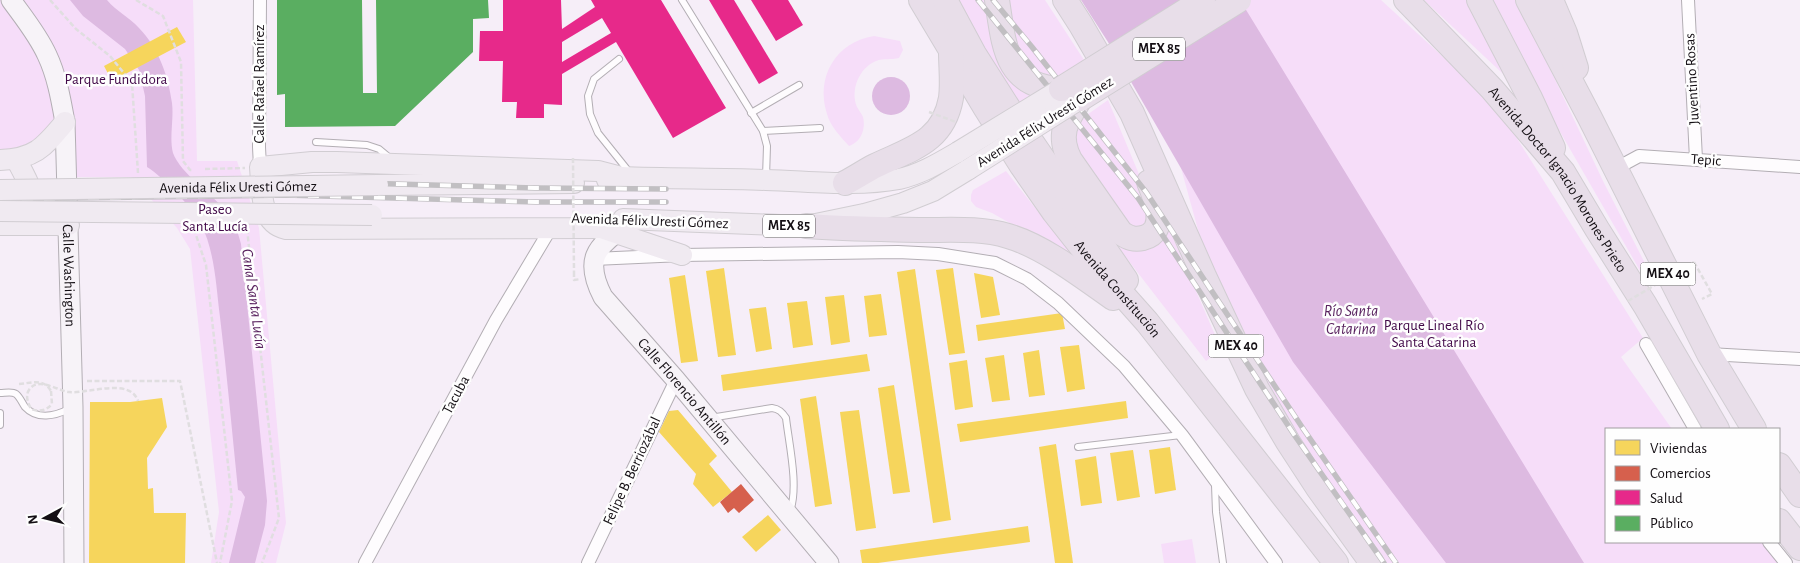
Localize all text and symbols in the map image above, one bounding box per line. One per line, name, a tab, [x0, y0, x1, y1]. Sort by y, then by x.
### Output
street label: Calle Rafael Ramírez	[252, 24, 267, 144]
street label: Juventino Rosas	[1682, 33, 1702, 125]
road number: MEX 85	[1133, 38, 1185, 61]
park label: Parque Fundidora	[65, 72, 167, 87]
street label: Avenida Félix Uresti Gómez	[974, 74, 1116, 170]
street label: Avenida Doctor Ignacio Morones Prieto	[1486, 84, 1630, 275]
street label: Tepic	[1690, 151, 1722, 169]
street label: Avenida Félix Uresti Gómez	[159, 178, 317, 195]
park label: Paseo Santa Lucía	[182, 202, 248, 234]
street label: Avenida Félix Uresti Gómez	[571, 211, 729, 231]
road number: MEX 85	[763, 215, 815, 238]
street label: Calle Washington	[60, 224, 78, 327]
street label: Avenida Constitución	[1072, 237, 1164, 340]
water label: Canal Santa Lucía	[239, 248, 269, 350]
road number: MEX 40	[1640, 262, 1696, 286]
water label: Río Santa Catarina	[1324, 303, 1378, 337]
park label: Parque Lineal Río Santa Catarina	[1384, 318, 1484, 350]
road number: MEX 40	[1208, 334, 1264, 358]
street label: Calle Florencio Antillón	[635, 335, 734, 448]
street label: Tacuba	[440, 373, 472, 417]
street label: Felipe B. Berriozábal	[600, 415, 664, 527]
legend	[1605, 428, 1780, 543]
text: Viviendas	[1650, 441, 1707, 456]
text: Comercios	[1650, 466, 1711, 481]
text: Salud	[1650, 491, 1683, 506]
north arrow	[20, 493, 70, 543]
text: N	[26, 514, 41, 525]
text: Público	[1650, 516, 1693, 531]

